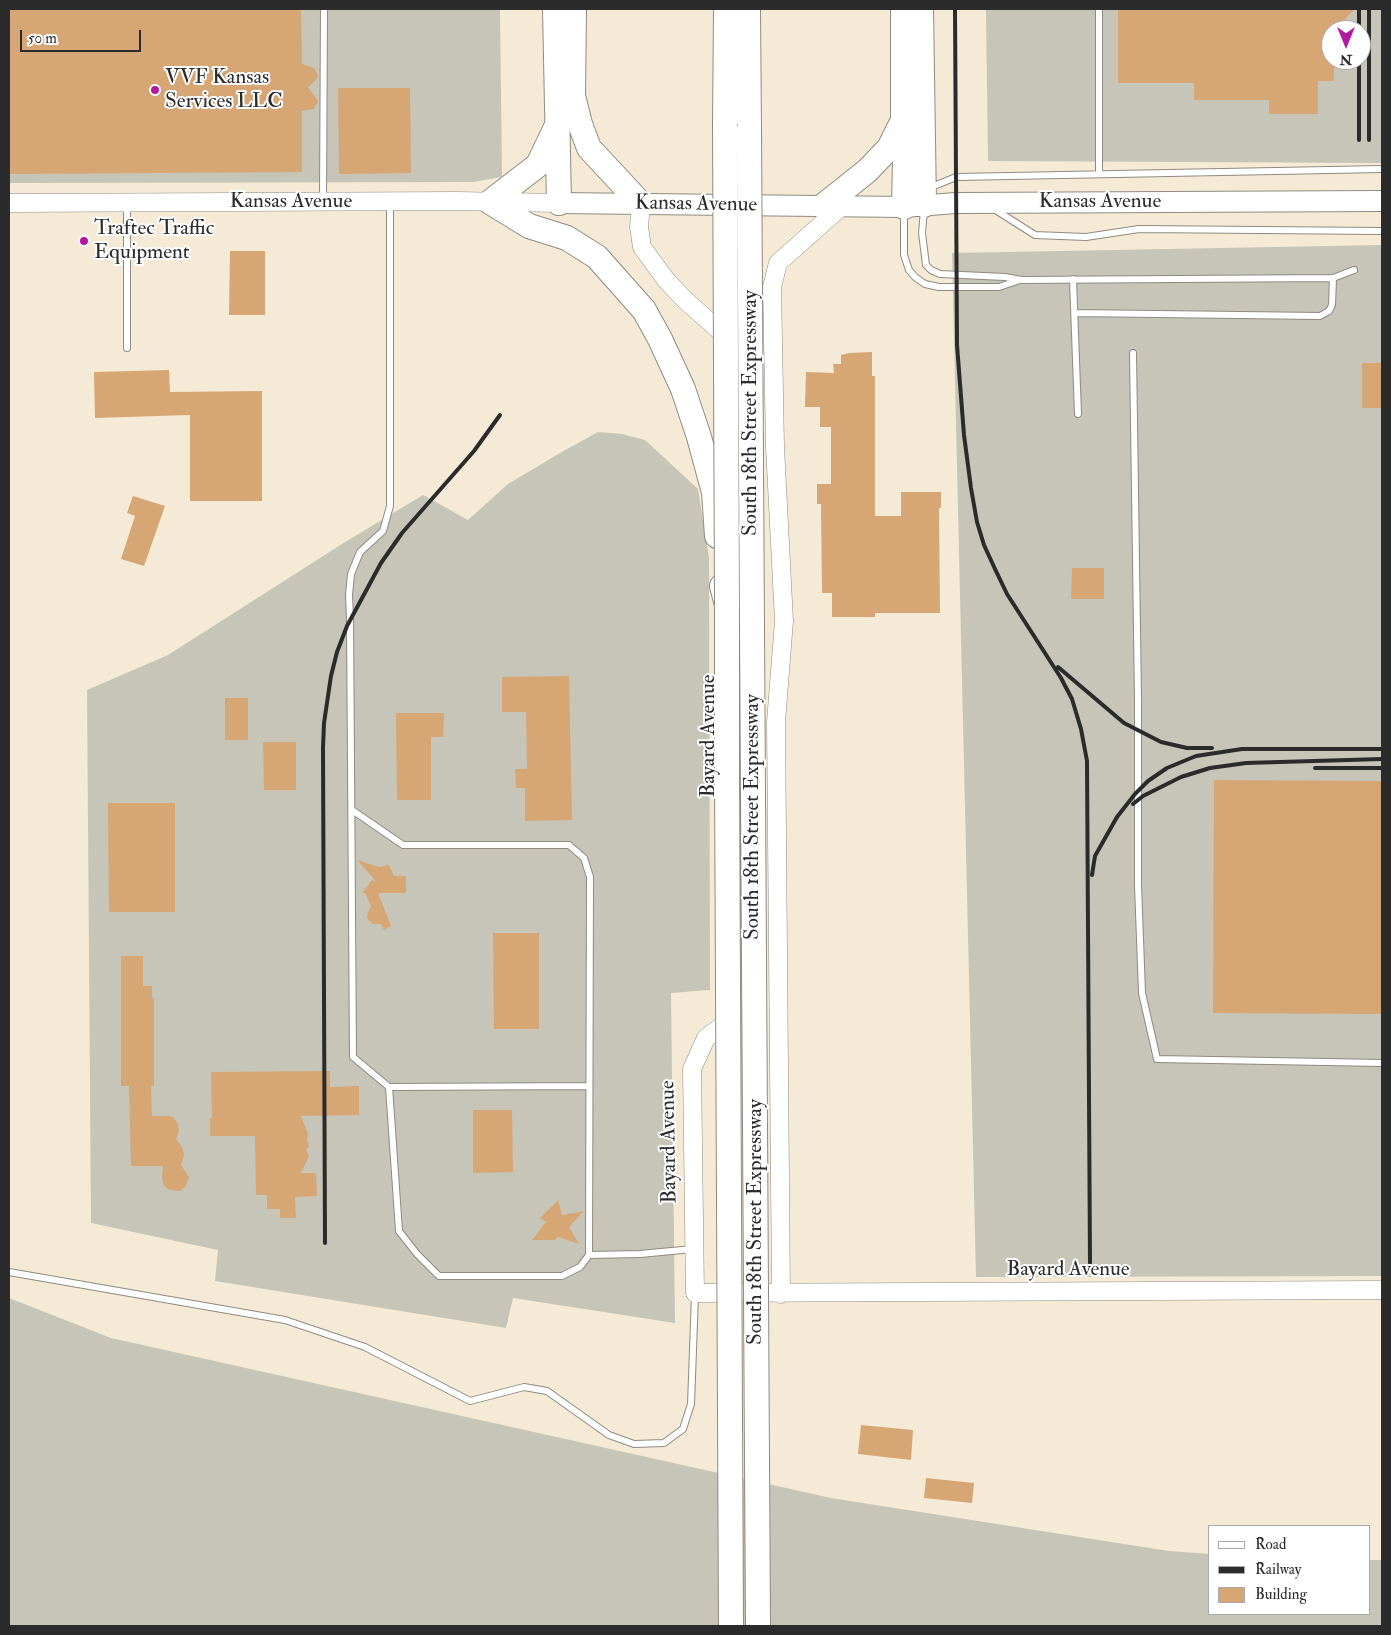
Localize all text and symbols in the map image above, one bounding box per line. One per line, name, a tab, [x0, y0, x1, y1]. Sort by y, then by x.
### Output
scale bar	[22, 20, 144, 52]
north arrow	[1321, 20, 1371, 70]
text: 50 m	[28, 29, 57, 48]
text: N	[1340, 51, 1352, 68]
place label: VVF Kansas Services LLC	[165, 65, 283, 115]
marker: VVF Kansas Services LLC	[149, 84, 161, 96]
street label: Kansas Avenue	[230, 189, 352, 215]
street label: Kansas Avenue	[1039, 189, 1161, 215]
street label: Kansas Avenue	[635, 191, 757, 219]
place label: Traftec Traffic Equipment	[94, 216, 214, 266]
marker: Traftec Traffic Equipment	[78, 235, 90, 247]
street label: South 18th Street Expressway	[738, 290, 764, 536]
street label: Bayard Avenue	[696, 674, 722, 798]
street label: South 18th Street Expressway	[740, 694, 766, 940]
street label: Bayard Avenue	[656, 1080, 684, 1204]
street label: South 18th Street Expressway	[743, 1099, 769, 1345]
street label: Bayard Avenue	[1006, 1257, 1130, 1283]
legend	[1208, 1525, 1371, 1615]
text: Road	[1255, 1535, 1286, 1554]
text: Railway	[1255, 1560, 1301, 1579]
text: Building	[1255, 1585, 1307, 1604]

